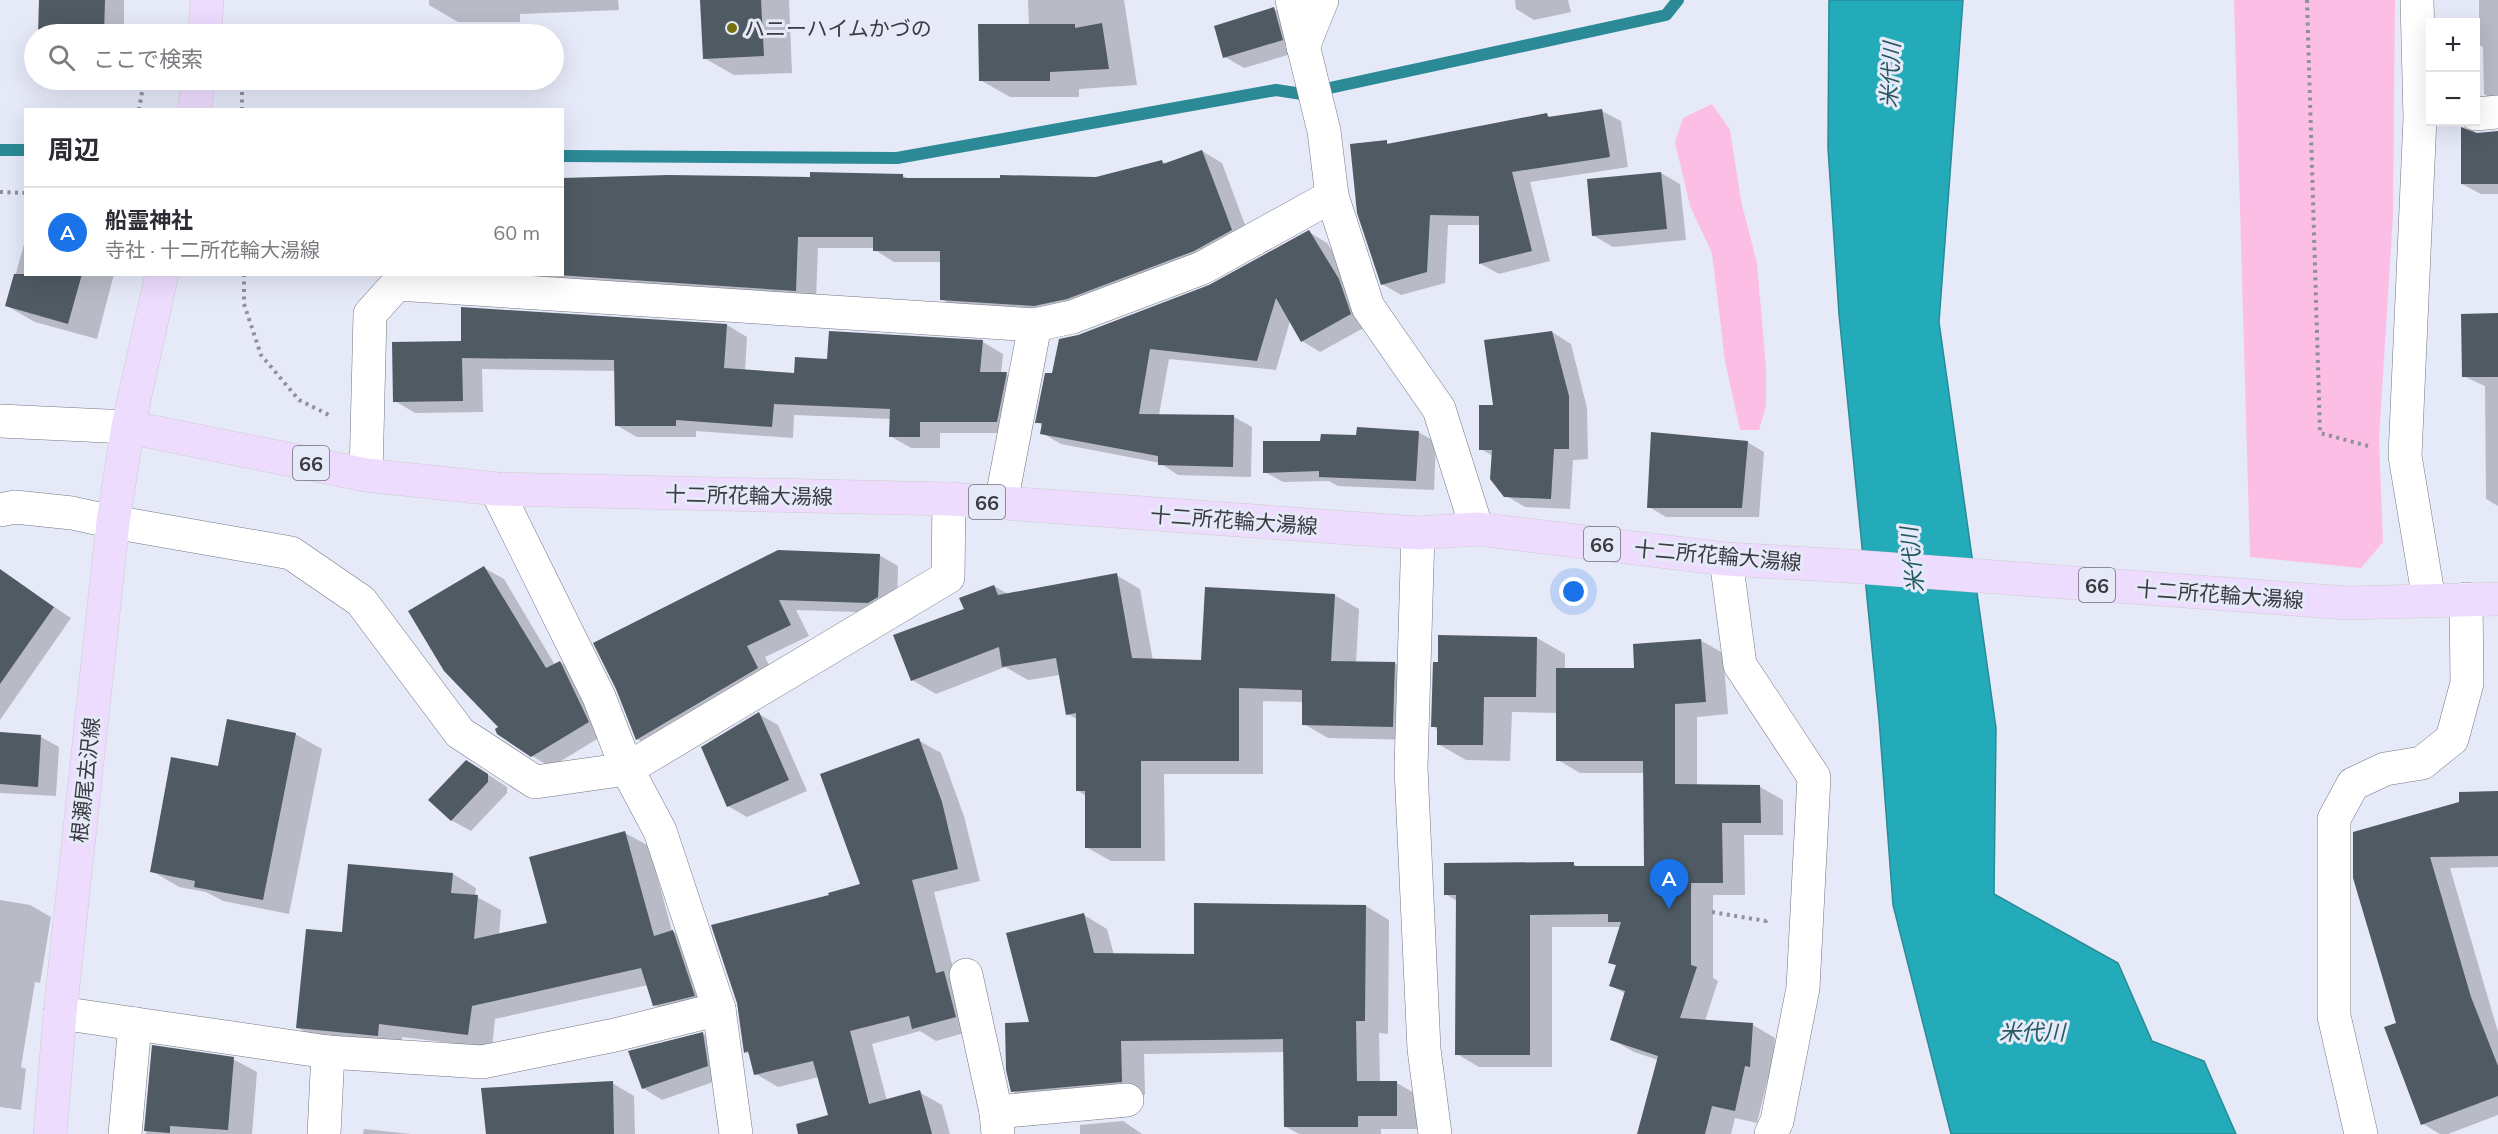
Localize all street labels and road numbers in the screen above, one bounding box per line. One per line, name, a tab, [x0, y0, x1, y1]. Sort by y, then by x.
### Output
road number: 66	[293, 446, 329, 480]
street label: 十二所花輪大湯線	[665, 481, 833, 509]
road number: 66	[969, 485, 1005, 519]
street label: 十二所花輪大湯線	[1149, 501, 1319, 539]
road number: 66	[1584, 527, 1620, 561]
street label: 十二所花輪大湯線	[1633, 535, 1803, 575]
road number: 66	[2079, 568, 2115, 602]
street label: 十二所花輪大湯線	[2135, 575, 2305, 613]
street label: 根瀬尾去沢線	[65, 716, 105, 844]

